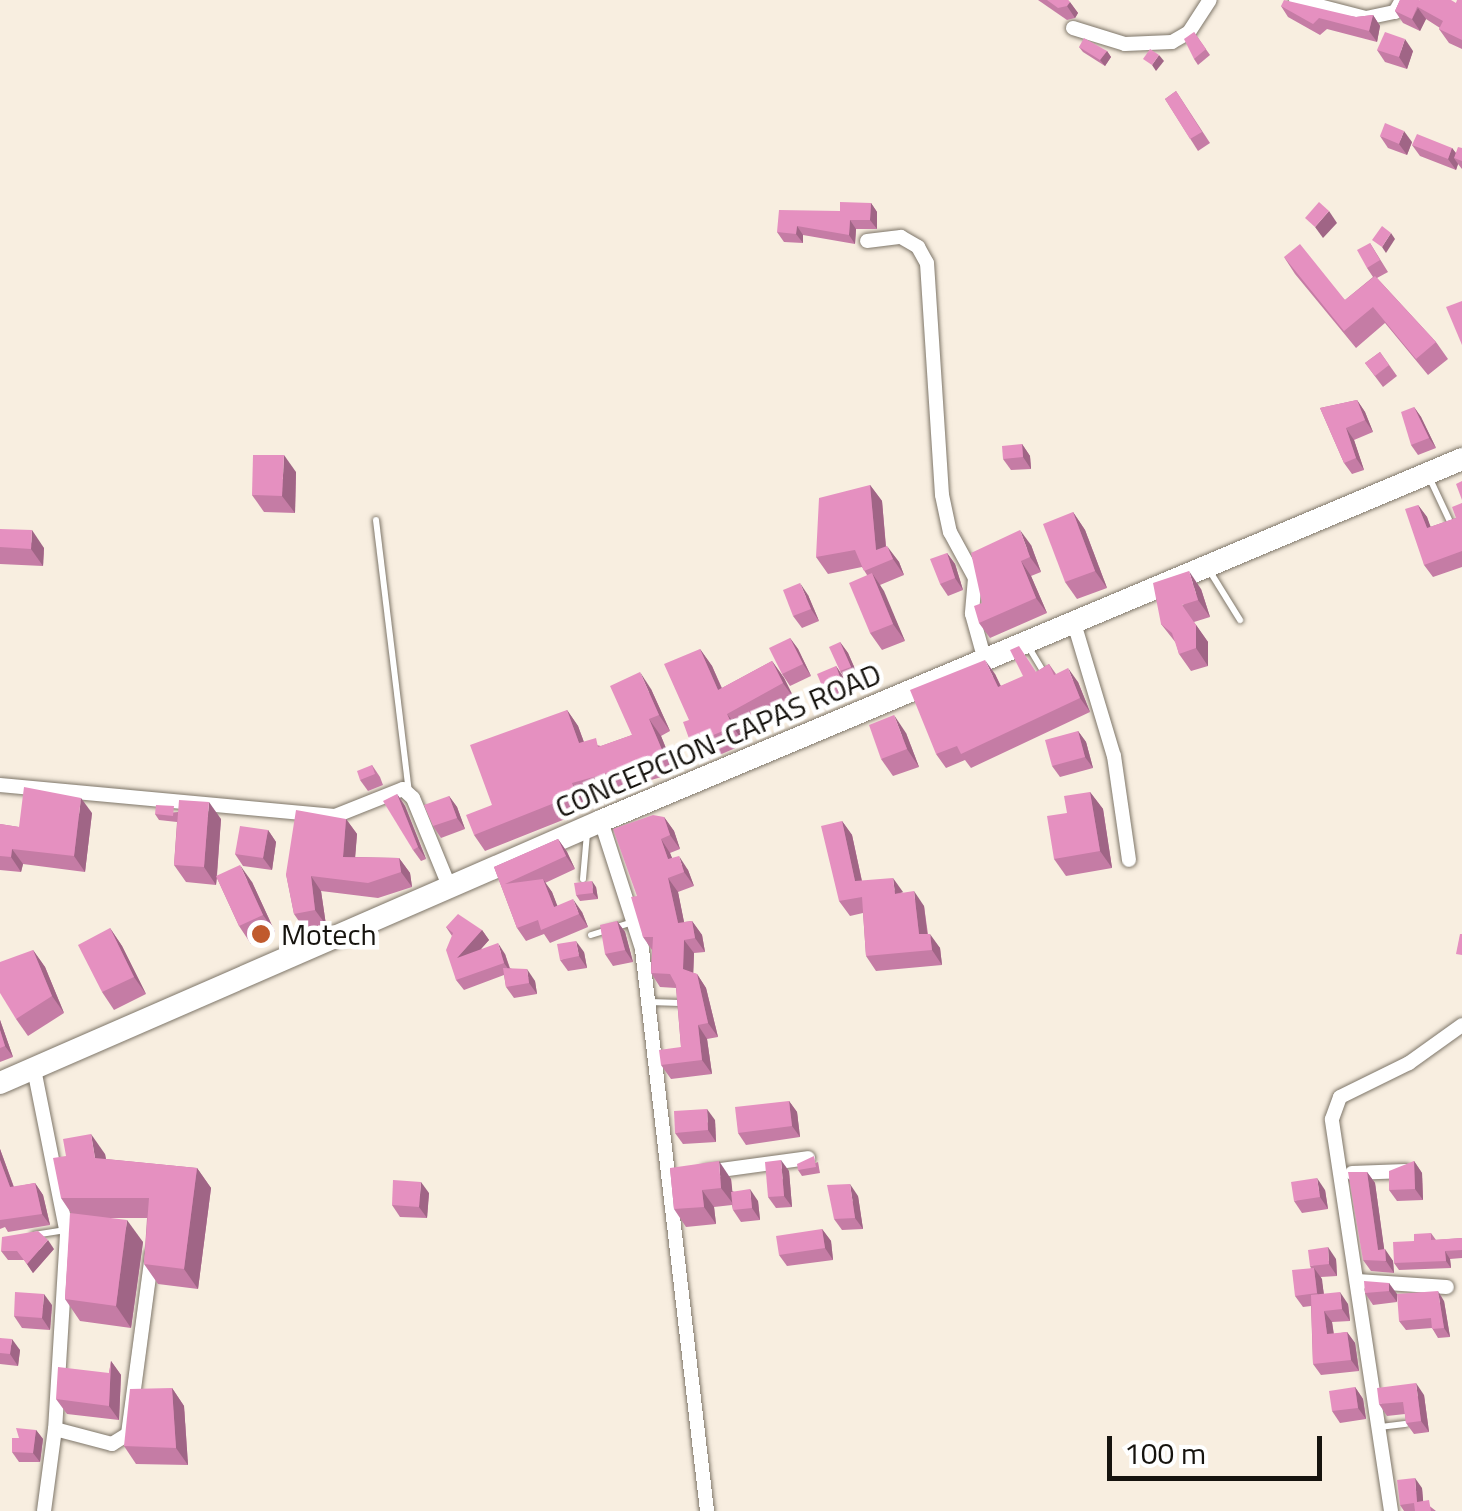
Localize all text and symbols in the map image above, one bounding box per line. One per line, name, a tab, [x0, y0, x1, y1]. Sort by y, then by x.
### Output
street label: CONCEPCION-CAPAS ROAD	[550, 655, 886, 825]
place label: Motech	[281, 916, 377, 952]
marker: Motech	[250, 923, 272, 945]
scale bar	[1112, 1416, 1327, 1478]
text: 100 m	[1124, 1430, 1206, 1476]

